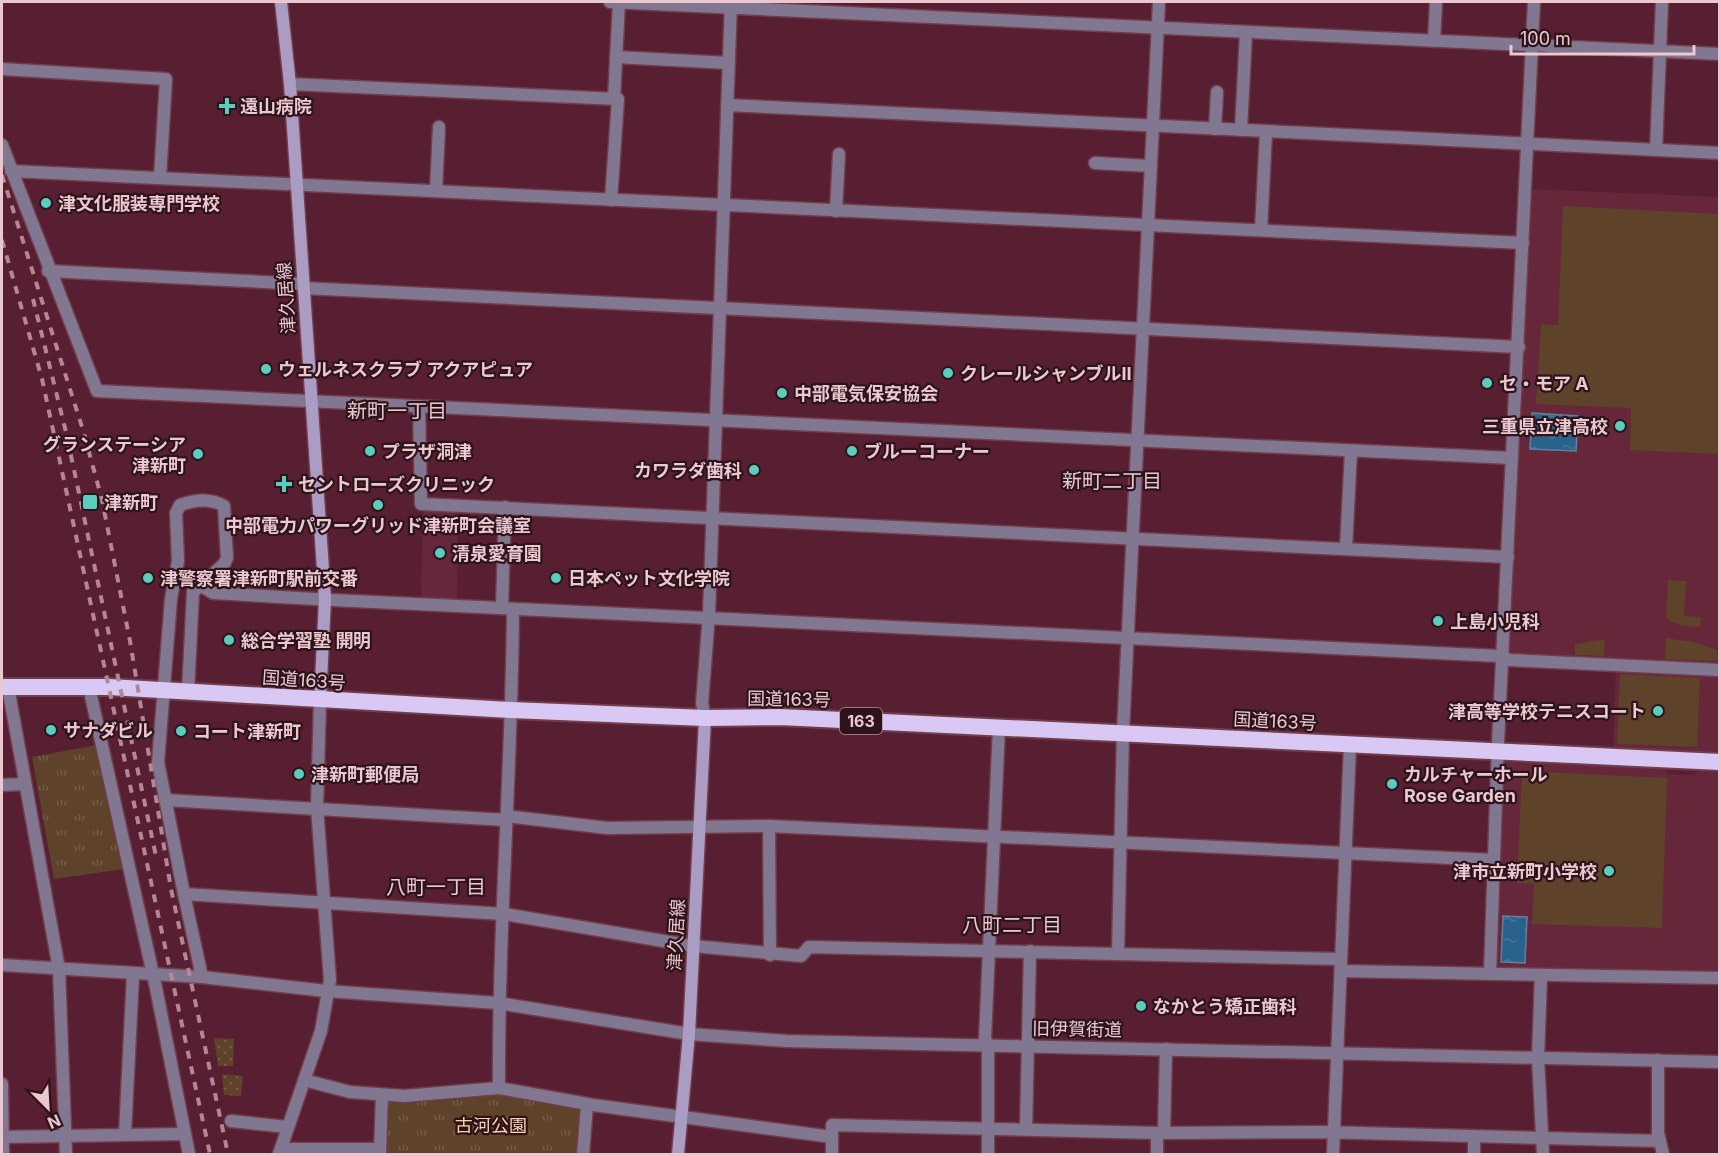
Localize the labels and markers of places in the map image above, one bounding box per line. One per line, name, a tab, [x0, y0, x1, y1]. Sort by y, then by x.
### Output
place label: 遠山病院	[240, 96, 312, 117]
marker: 遠山病院	[218, 97, 236, 115]
place label: 津文化服装専門学校	[58, 193, 220, 214]
marker: 津文化服装専門学校	[39, 196, 53, 210]
place label: ウェルネスクラブ アクアピュア	[278, 359, 533, 380]
marker: ウェルネスクラブ アクアピュア	[259, 362, 273, 376]
place label: クレールシャンブルⅡ	[960, 363, 1132, 384]
marker: クレールシャンブルⅡ	[941, 366, 955, 380]
place label: セ・モア A	[1499, 373, 1589, 394]
marker: セ・モア A	[1480, 376, 1494, 390]
place label: 中部電気保安協会	[794, 383, 938, 404]
marker: 中部電気保安協会	[775, 386, 789, 400]
place label: 三重県立津高校	[1482, 416, 1608, 437]
marker: 三重県立津高校	[1613, 419, 1627, 433]
place label: グランステーシア 津新町	[43, 434, 186, 476]
place label: プラザ洞津	[382, 441, 472, 462]
place label: ブルーコーナー	[864, 441, 990, 462]
marker: プラザ洞津	[363, 444, 377, 458]
marker: ブルーコーナー	[845, 444, 859, 458]
marker: グランステーシア 津新町	[191, 447, 205, 461]
place label: カワラダ歯科	[634, 460, 742, 481]
marker: カワラダ歯科	[747, 463, 761, 477]
place label: セントローズクリニック	[298, 474, 495, 495]
marker: セントローズクリニック	[275, 475, 293, 493]
place label: 津新町	[104, 492, 158, 513]
marker: 津新町	[81, 493, 99, 511]
marker: 中部電力パワーグリッド津新町会議室	[371, 498, 385, 512]
place label: 中部電力パワーグリッド津新町会議室	[225, 515, 531, 536]
place label: 清泉愛育園	[452, 543, 542, 564]
marker: 清泉愛育園	[433, 546, 447, 560]
place label: 津警察署津新町駅前交番	[160, 568, 358, 589]
place label: 日本ペット文化学院	[568, 568, 730, 589]
marker: 津警察署津新町駅前交番	[141, 571, 155, 585]
marker: 日本ペット文化学院	[549, 571, 563, 585]
place label: 上島小児科	[1450, 611, 1540, 632]
marker: 上島小児科	[1431, 614, 1445, 628]
place label: 総合学習塾 開明	[241, 630, 371, 651]
marker: 総合学習塾 開明	[222, 633, 236, 647]
place label: 津高等学校テニスコート	[1448, 701, 1646, 722]
marker: 津高等学校テニスコート	[1651, 704, 1665, 718]
place label: サナダビル	[63, 720, 153, 741]
place label: コート津新町	[193, 721, 301, 742]
marker: サナダビル	[44, 723, 58, 737]
marker: コート津新町	[174, 724, 188, 738]
place label: 津新町郵便局	[311, 764, 419, 785]
place label: カルチャーホール Rose Garden	[1404, 764, 1548, 806]
marker: 津新町郵便局	[292, 767, 306, 781]
marker: カルチャーホール Rose Garden	[1385, 777, 1399, 791]
place label: 津市立新町小学校	[1453, 861, 1597, 882]
marker: 津市立新町小学校	[1602, 864, 1616, 878]
place label: なかとう矯正歯科	[1153, 996, 1297, 1017]
marker: なかとう矯正歯科	[1134, 999, 1148, 1013]

